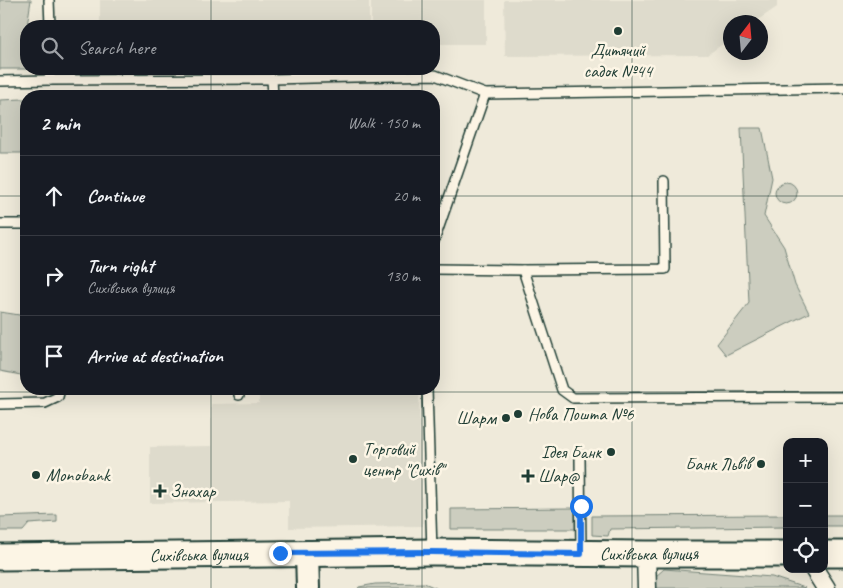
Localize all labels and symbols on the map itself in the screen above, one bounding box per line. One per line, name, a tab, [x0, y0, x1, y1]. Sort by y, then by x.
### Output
north arrow	[723, 15, 768, 60]
marker: Дитячий садок №44	[612, 25, 624, 37]
place label: Дитячий садок №44	[584, 39, 654, 82]
place label: Нова Пошта №6	[528, 403, 634, 425]
place label: Шарм	[456, 407, 498, 429]
marker: Нова Пошта №6	[512, 408, 524, 420]
marker: Шарм	[500, 412, 512, 424]
place label: Tорговий центр "Сихів"	[363, 438, 447, 481]
place label: Ідея Банк	[541, 441, 602, 463]
marker: Ідея Банк	[605, 446, 617, 458]
marker: Tорговий центр "Сихів"	[347, 453, 359, 465]
place label: Банк Львів	[685, 453, 756, 475]
marker: Банк Львів	[755, 458, 767, 470]
place label: Monobank	[46, 464, 111, 486]
place label: Шар@	[538, 465, 580, 487]
marker: Monobank	[30, 469, 42, 481]
marker: Шар@	[522, 470, 534, 482]
place label: Знахар	[170, 480, 216, 502]
marker: Знахар	[154, 485, 166, 497]
route start	[570, 495, 593, 518]
route end	[269, 542, 292, 565]
street label: Сихівська вулиця	[150, 543, 250, 566]
street label: Сихівська вулиця	[600, 543, 700, 565]

